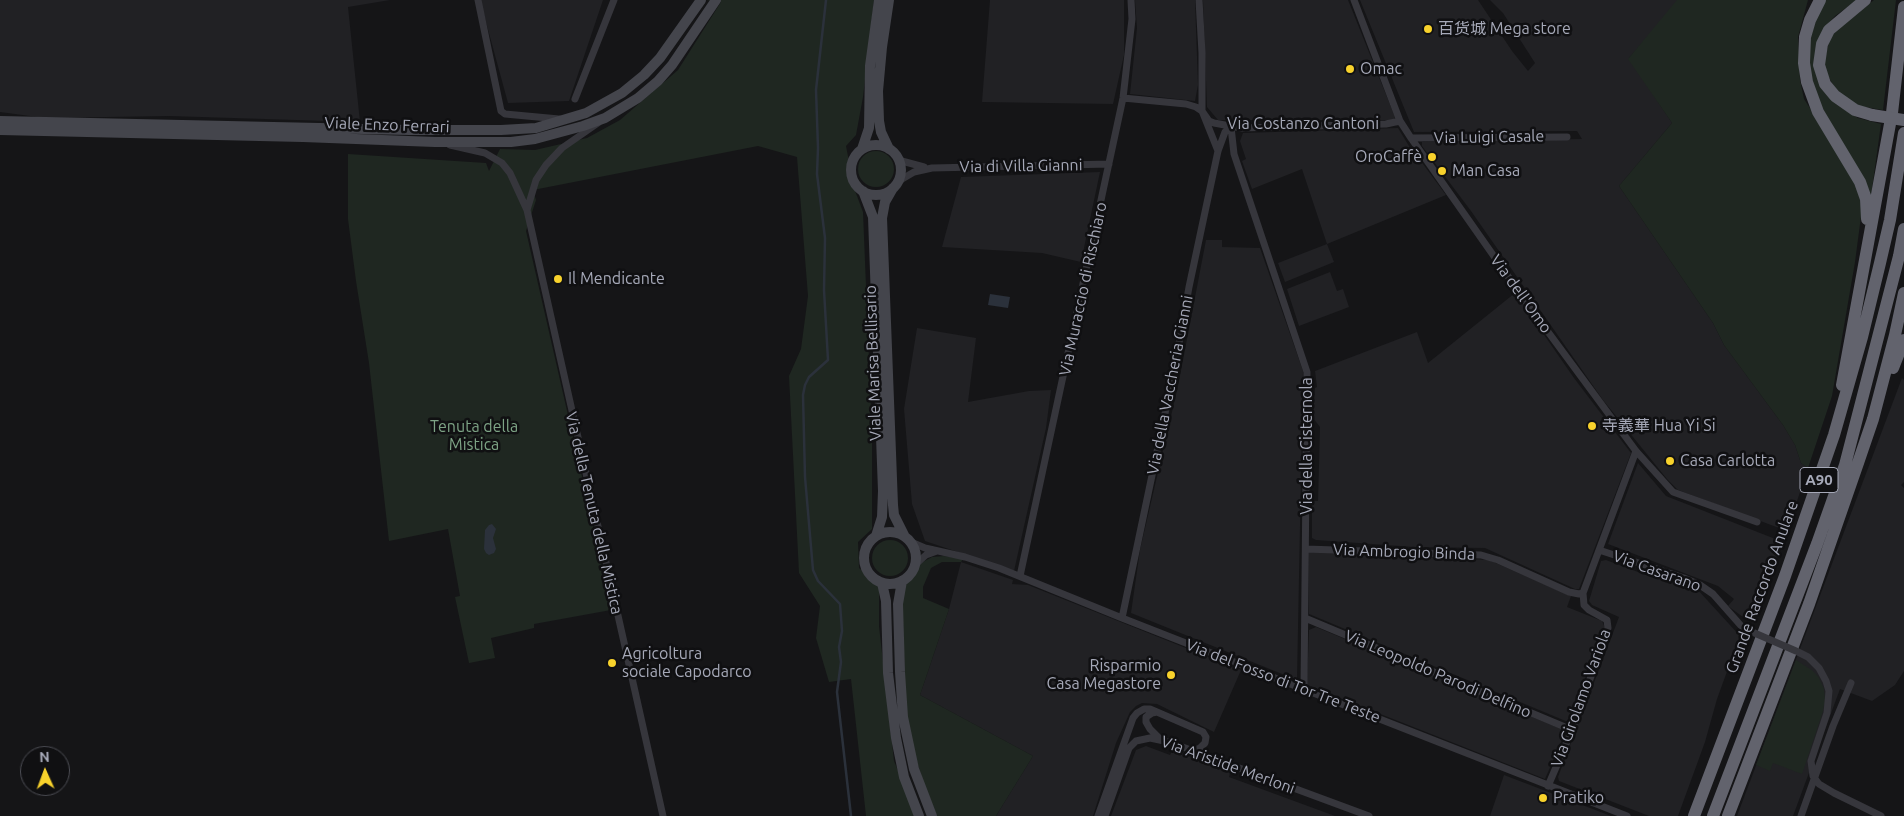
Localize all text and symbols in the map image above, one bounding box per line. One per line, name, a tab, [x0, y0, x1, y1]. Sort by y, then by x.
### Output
place label: 百货城 Mega store	[1438, 19, 1571, 39]
marker: 百货城 Mega store	[1422, 23, 1434, 35]
place label: Omac	[1360, 59, 1402, 79]
marker: Omac	[1344, 63, 1356, 75]
street label: Viale Enzo Ferrari	[324, 113, 450, 137]
street label: Via Costanzo Cantoni	[1227, 114, 1379, 134]
street label: Via Luigi Casale	[1434, 126, 1544, 148]
place label: OroCaffè	[1355, 147, 1422, 167]
marker: OroCaffè	[1426, 151, 1438, 163]
street label: Via di Villa Gianni	[959, 155, 1083, 177]
place label: Man Casa	[1452, 161, 1520, 181]
marker: Man Casa	[1436, 165, 1448, 177]
street label: Via Muraccio di Rischiaro	[1055, 200, 1111, 378]
street label: Via dell'Omo	[1486, 251, 1556, 337]
place label: Il Mendicante	[568, 269, 665, 289]
marker: Il Mendicante	[552, 273, 564, 285]
street label: Viale Marisa Bellisario	[861, 285, 885, 441]
street label: Via della Vaccheria Gianni	[1143, 294, 1197, 476]
street label: Via della Cisternola	[1297, 377, 1317, 515]
street label: Via della Tenuta della Mistica	[561, 410, 627, 616]
place label: 寺義華 Hua Yi Si	[1602, 416, 1716, 436]
park label: Tenuta della Mistica	[430, 417, 518, 455]
marker: 寺義華 Hua Yi Si	[1586, 420, 1598, 432]
place label: Casa Carlotta	[1680, 451, 1775, 471]
marker: Casa Carlotta	[1664, 455, 1676, 467]
road number: A90	[1800, 468, 1838, 492]
street label: Grande Raccordo Anulare	[1722, 498, 1802, 676]
street label: Via Ambrogio Binda	[1333, 540, 1475, 564]
street label: Via Casarano	[1610, 546, 1704, 596]
street label: Via Leopoldo Parodi Delfino	[1342, 626, 1534, 722]
street label: Via Girolamo Variola	[1547, 626, 1615, 770]
street label: Via del Fosso di Tor Tre Teste	[1183, 635, 1383, 727]
place label: Agricoltura sociale Capodarco	[622, 644, 752, 682]
place label: Risparmio Casa Megastore	[1047, 656, 1161, 694]
marker: Agricoltura sociale Capodarco	[606, 657, 618, 669]
marker: Risparmio Casa Megastore	[1165, 669, 1177, 681]
street label: Via Aristide Merloni	[1158, 732, 1298, 798]
north arrow	[20, 746, 70, 796]
text: N	[39, 749, 50, 765]
place label: Pratiko	[1553, 788, 1604, 808]
marker: Pratiko	[1537, 792, 1549, 804]

